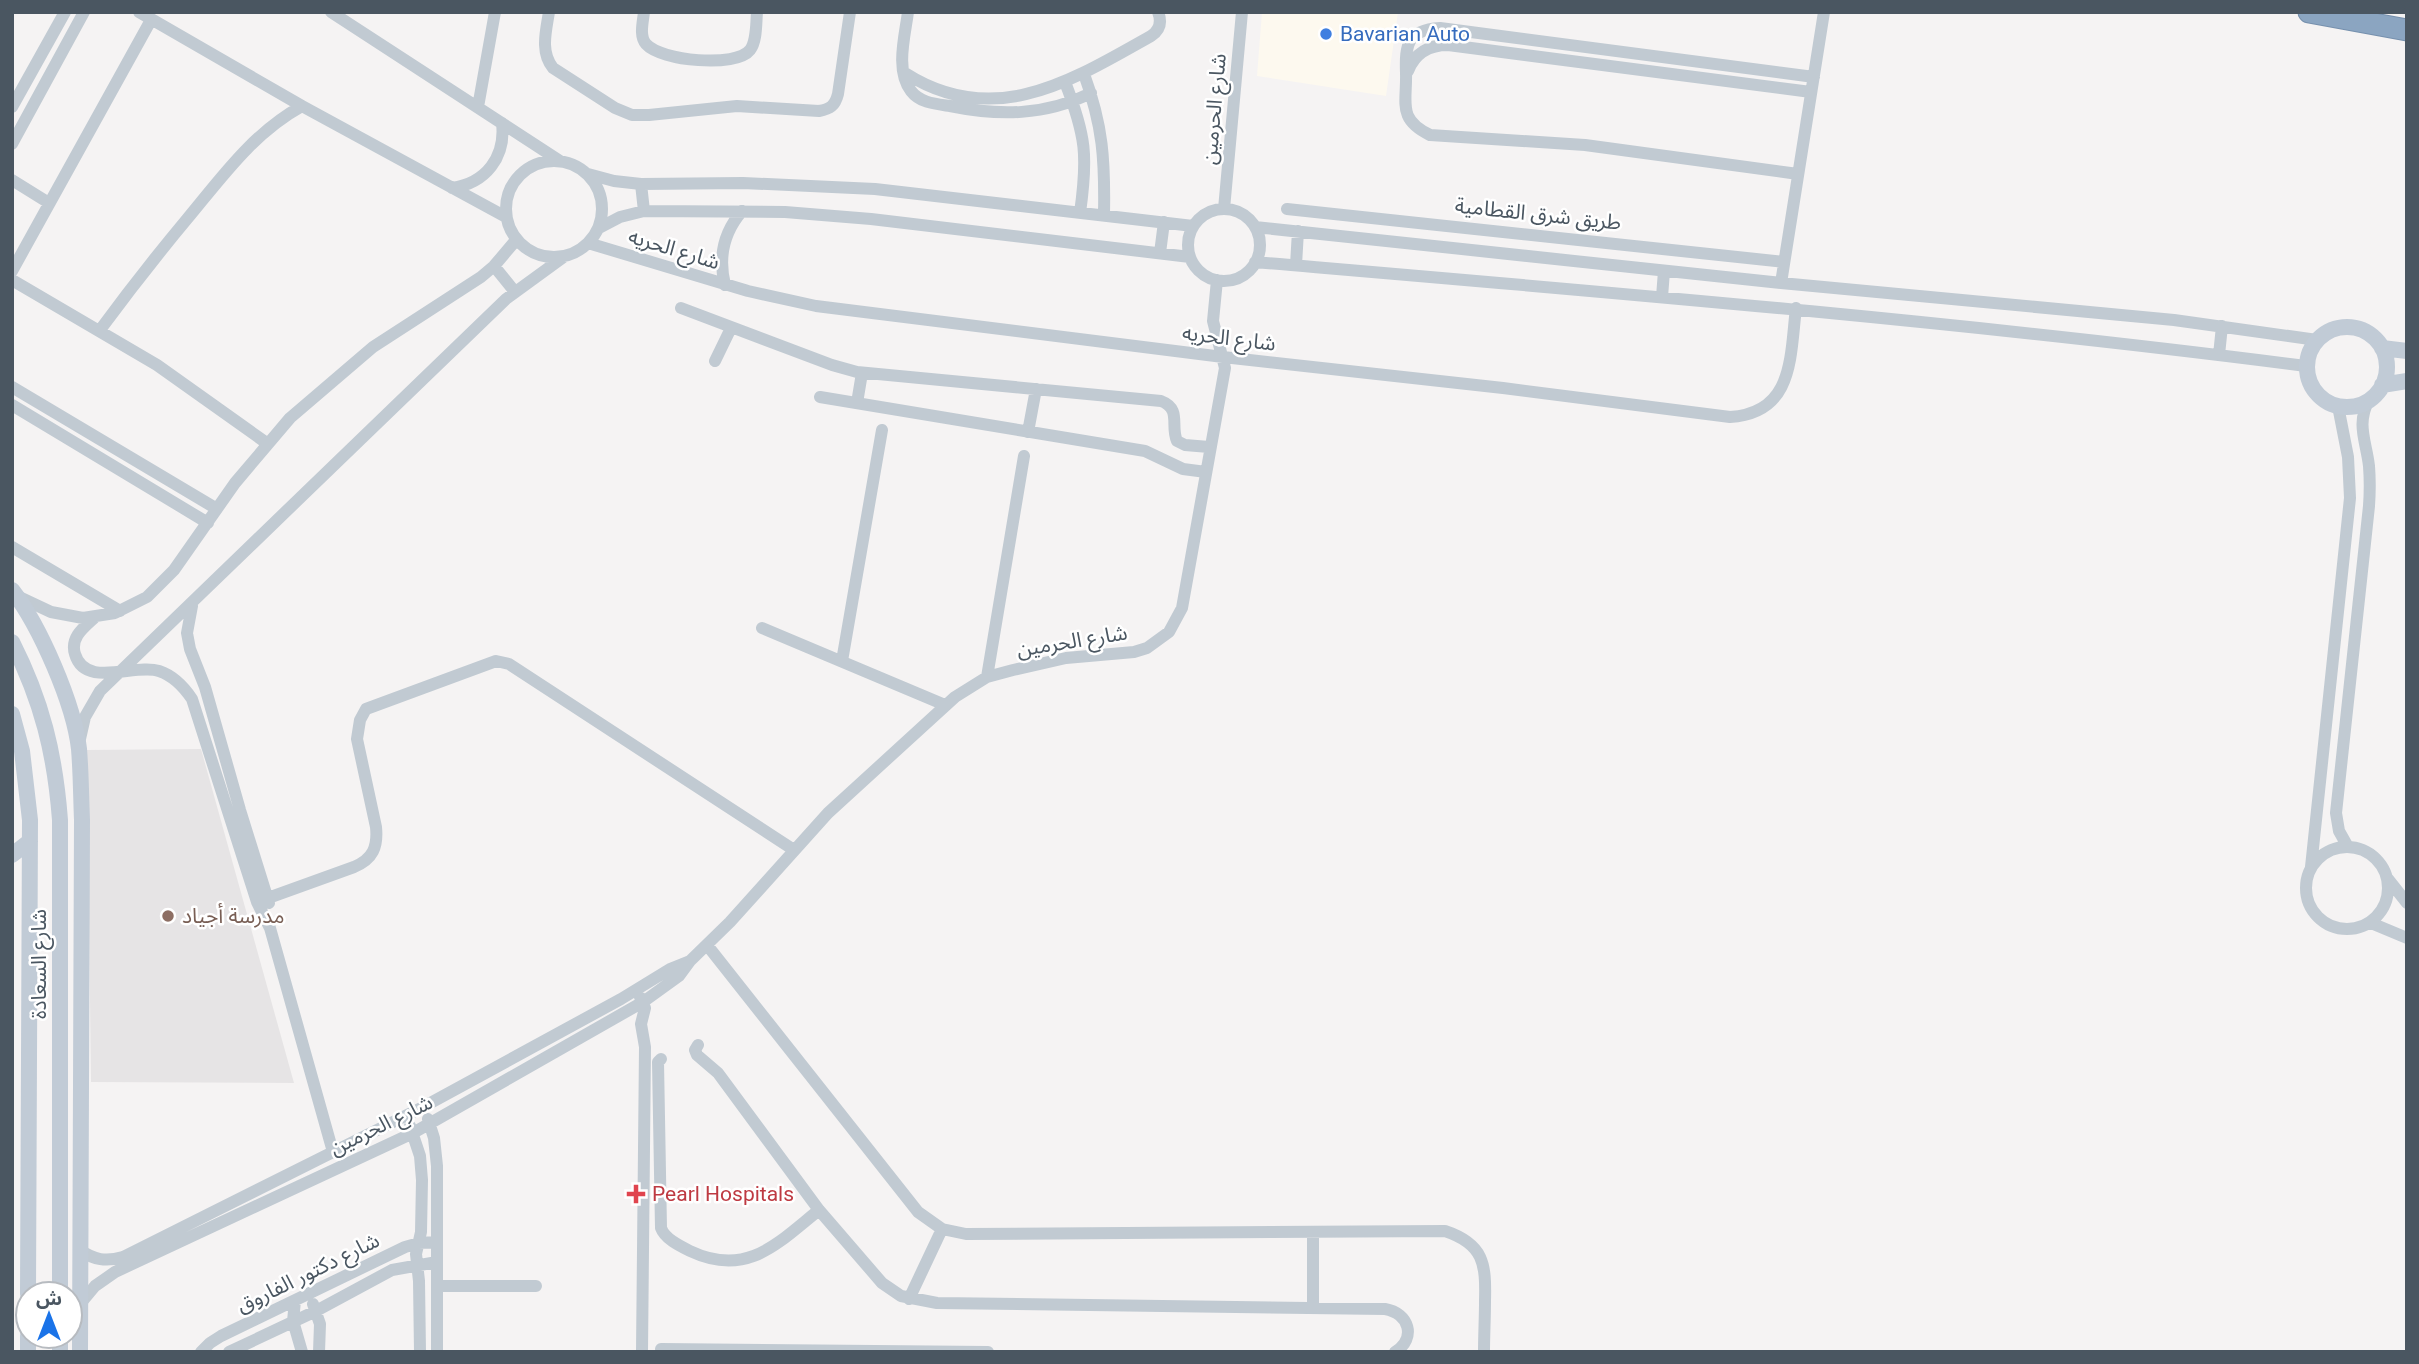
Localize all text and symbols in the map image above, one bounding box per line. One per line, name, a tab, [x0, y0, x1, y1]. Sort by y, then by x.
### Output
place label: Bavarian Auto	[1340, 22, 1470, 46]
marker: Bavarian Auto	[1318, 26, 1334, 42]
street label: شارع الحرمين	[1197, 52, 1234, 166]
street label: طريق شرق القطامية	[1454, 193, 1622, 236]
street label: شارع الحريه	[625, 224, 723, 277]
street label: شارع الحريه	[1180, 320, 1277, 359]
street label: شارع الحرمين	[1015, 620, 1129, 665]
place label: مدرسة أجياد	[182, 903, 284, 928]
marker: مدرسة أجياد	[160, 908, 176, 924]
street label: شارع السعادة	[27, 909, 54, 1019]
street label: شارع الحرمين	[326, 1090, 438, 1163]
place label: Pearl Hospitals	[652, 1182, 794, 1206]
marker: Pearl Hospitals	[626, 1184, 646, 1204]
street label: شارع دكتور الفاروق	[233, 1228, 385, 1321]
north arrow	[14, 1280, 84, 1350]
text: ش	[36, 1287, 62, 1310]

